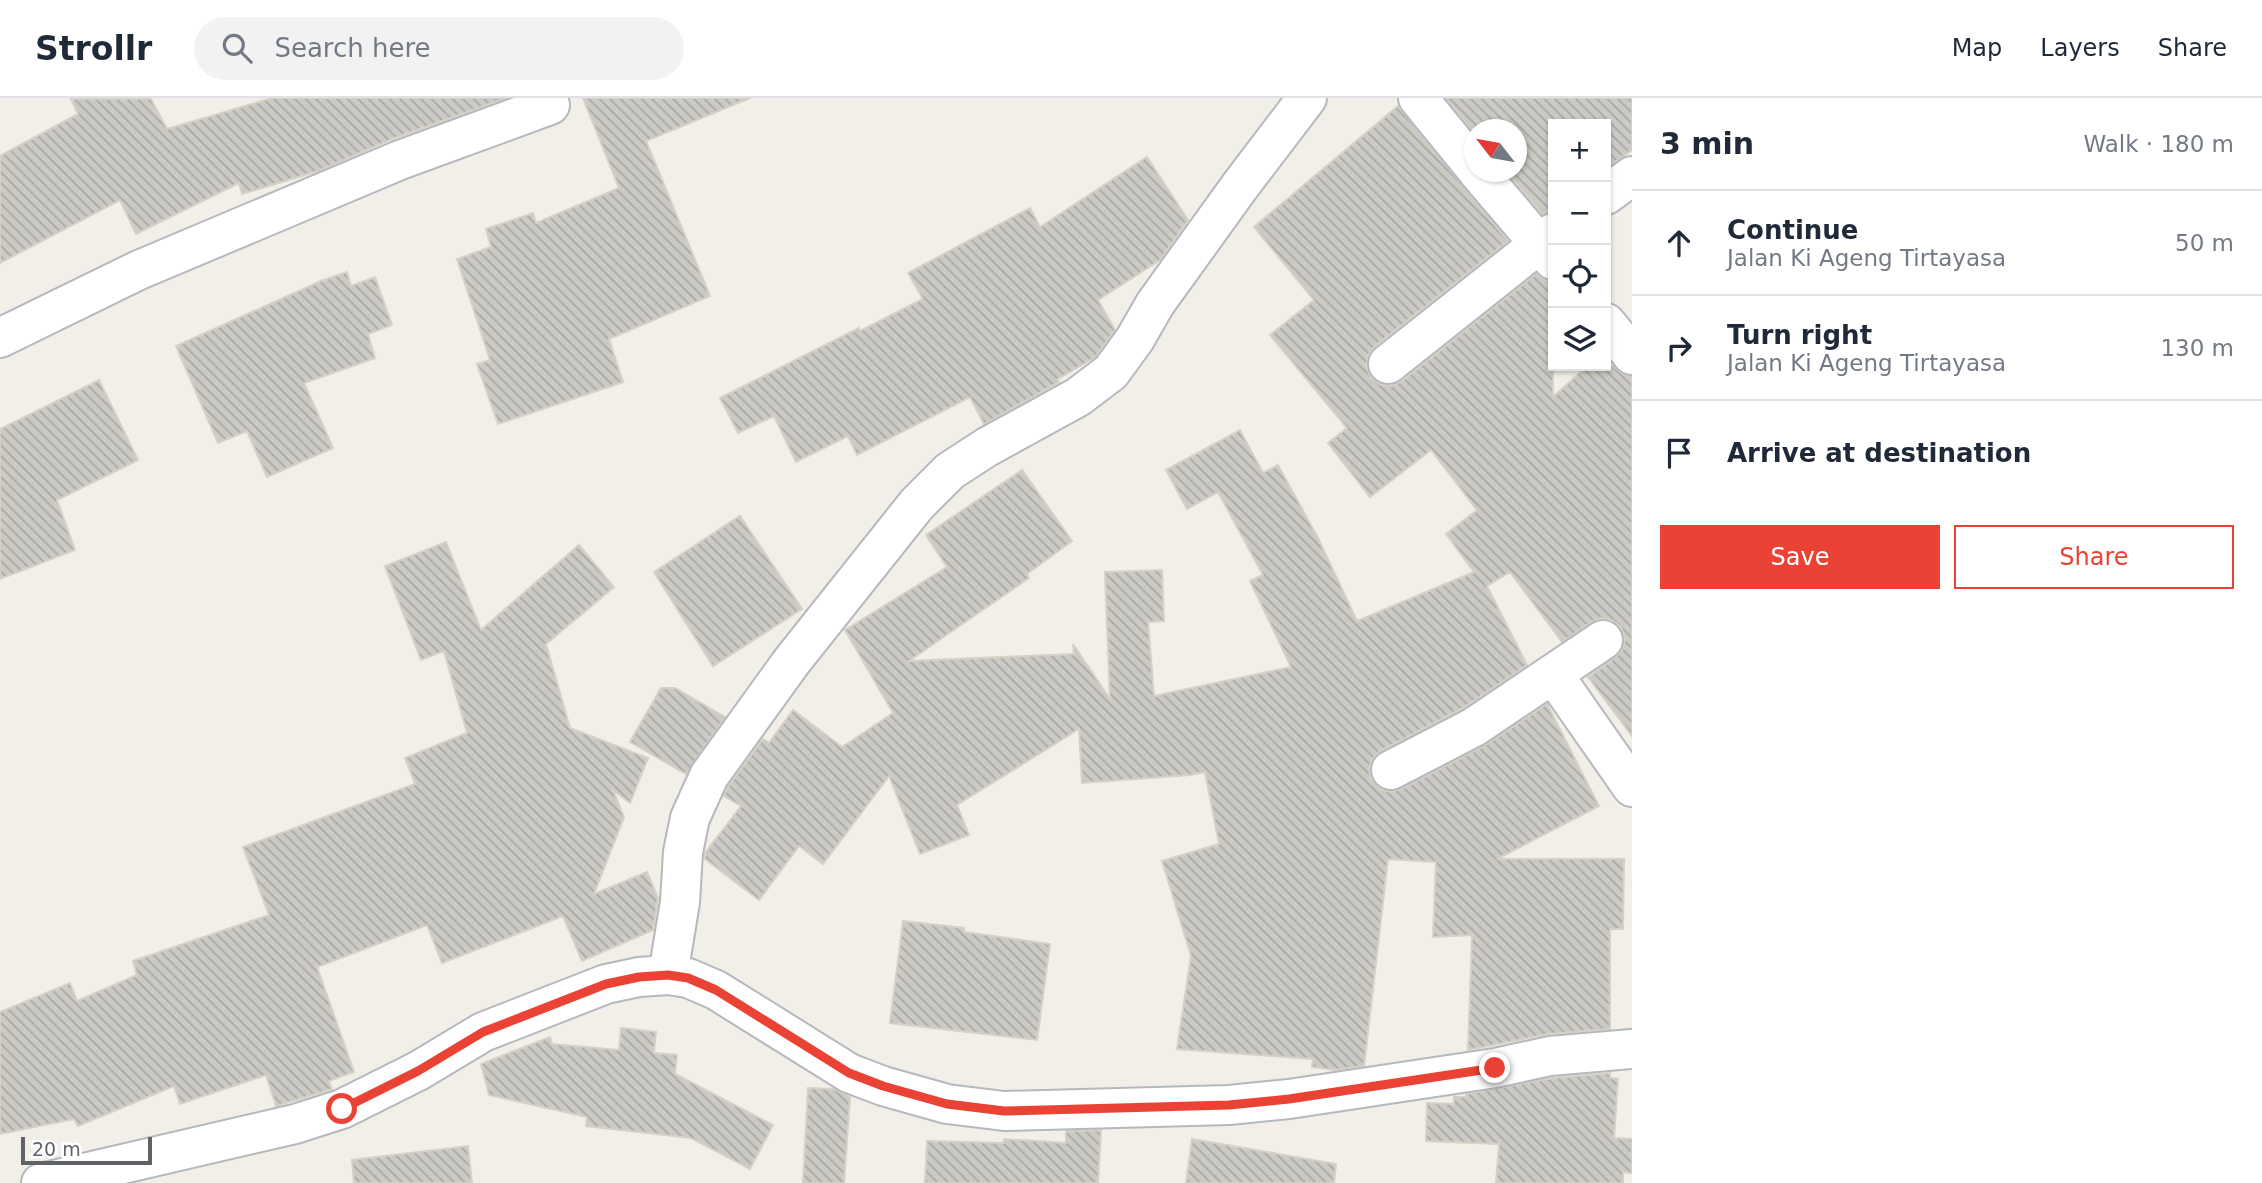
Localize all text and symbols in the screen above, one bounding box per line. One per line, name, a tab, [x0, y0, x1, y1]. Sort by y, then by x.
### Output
search box	[194, 17, 684, 80]
text: Strollr	[35, 29, 152, 68]
icon: search	[218, 29, 256, 67]
text: Search here	[274, 33, 431, 63]
text: Map	[1952, 34, 2002, 62]
text: Layers	[2040, 34, 2120, 62]
text: Share	[2158, 34, 2227, 62]
north arrow	[1464, 119, 1527, 182]
map controls	[1548, 119, 1611, 371]
button: +	[1548, 119, 1611, 182]
text: 3 min	[1660, 126, 1754, 161]
text: Walk · 180 m	[2083, 131, 2234, 157]
button: −	[1548, 182, 1611, 245]
text: Continue	[1727, 215, 1858, 245]
icon: ahead	[1660, 224, 1698, 262]
text: 50 m	[2175, 230, 2234, 256]
button: locate	[1548, 245, 1611, 308]
text: Jalan Ki Ageng Tirtayasa	[1727, 245, 2006, 271]
button: layers	[1548, 308, 1611, 371]
text: Turn right	[1727, 320, 1872, 350]
icon: right	[1660, 329, 1698, 367]
text: 130 m	[2160, 335, 2234, 361]
text: Jalan Ki Ageng Tirtayasa	[1727, 350, 2006, 376]
icon: arrive	[1660, 434, 1698, 472]
text: Arrive at destination	[1727, 438, 2031, 468]
button: Save	[1660, 525, 1940, 589]
button: Share	[1954, 525, 2234, 589]
route end	[1479, 1052, 1510, 1083]
route start	[326, 1093, 357, 1124]
scale bar	[21, 1134, 152, 1166]
text: 20 m	[32, 1138, 81, 1160]

